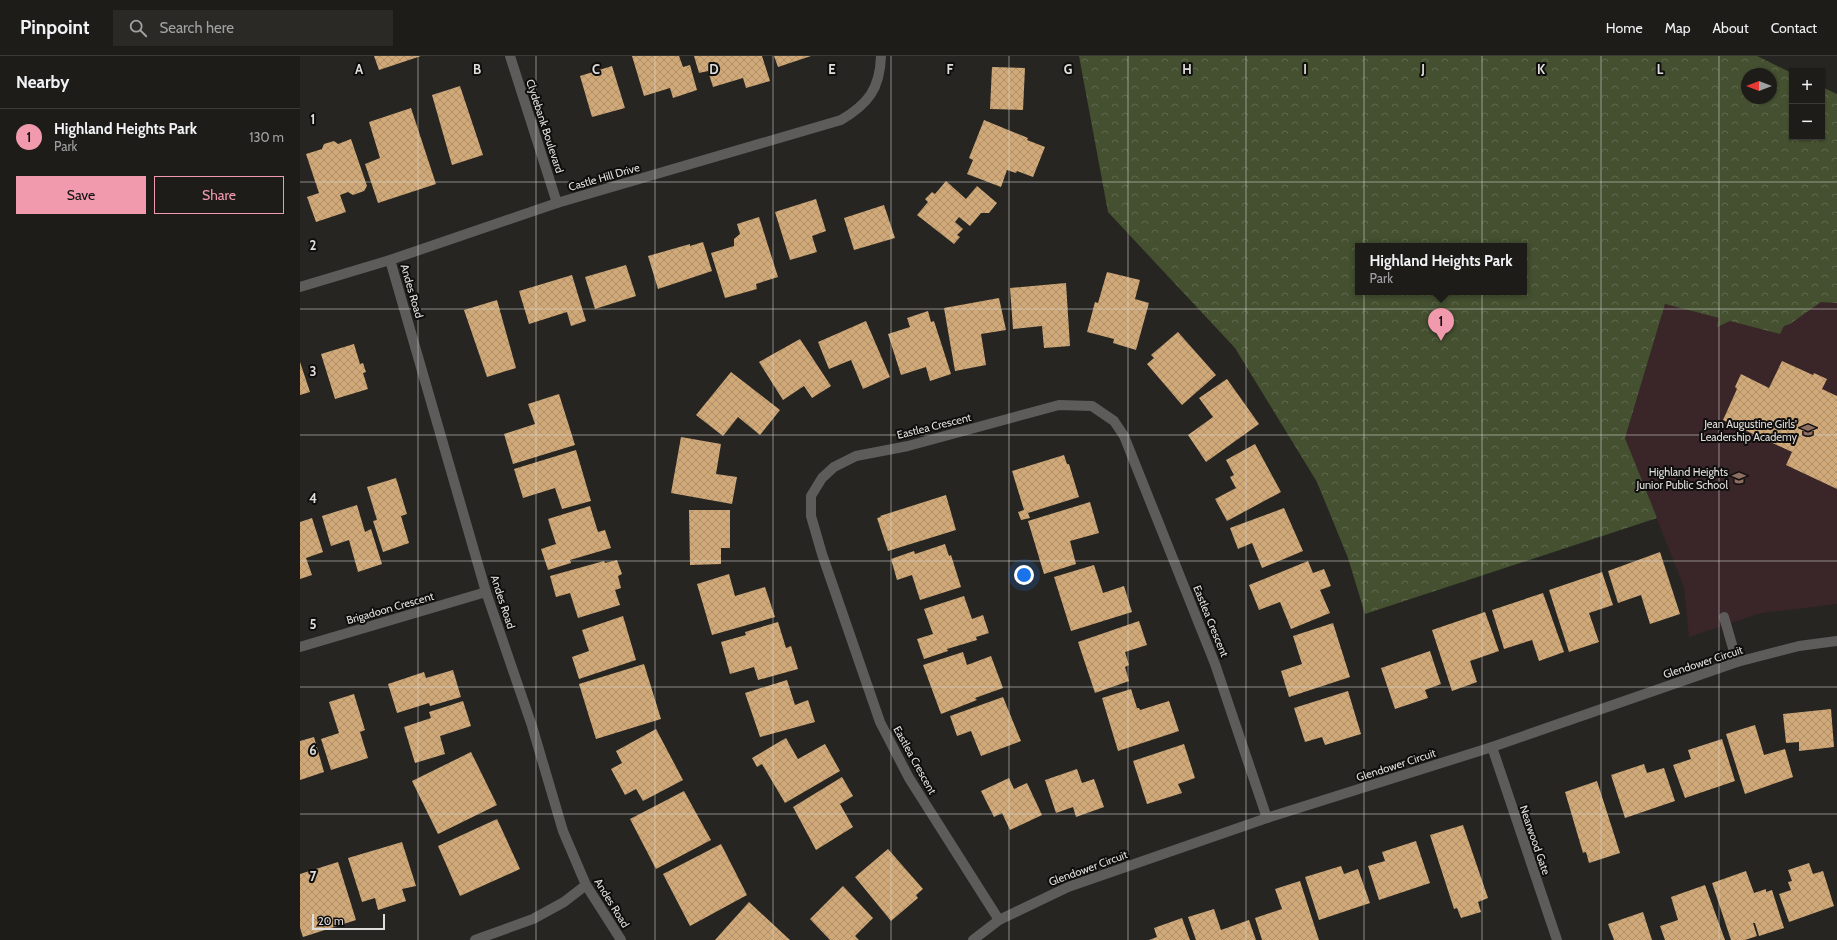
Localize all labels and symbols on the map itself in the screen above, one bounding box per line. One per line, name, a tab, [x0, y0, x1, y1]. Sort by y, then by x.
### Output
text: A	[355, 61, 364, 77]
text: B	[473, 61, 481, 77]
text: C	[592, 61, 600, 77]
text: D	[709, 61, 719, 77]
text: E	[828, 61, 836, 77]
text: F	[947, 61, 954, 77]
text: G	[1064, 61, 1073, 77]
text: H	[1182, 61, 1192, 77]
text: I	[1303, 61, 1307, 77]
text: J	[1420, 61, 1425, 77]
text: K	[1537, 61, 1546, 77]
text: L	[1657, 61, 1664, 77]
north arrow	[1741, 68, 1777, 104]
street label: Clydebank Boulevard	[523, 77, 567, 175]
text: 1	[311, 111, 315, 127]
street label: Castle Hill Drive	[567, 160, 642, 194]
text: 2	[310, 237, 317, 253]
street label: Andes Road	[398, 262, 426, 320]
pin: 1	[1428, 308, 1454, 341]
text: 3	[309, 363, 317, 379]
street label: Eastlea Crescent	[895, 410, 973, 442]
place label: Jean Augustine Girls' Leadership Academy	[1700, 417, 1797, 444]
school or university icon: Jean Augustine Girls' Leadership Academy	[1800, 422, 1816, 438]
place label: Highland Heights Junior Public School	[1636, 465, 1728, 492]
school or university icon: Highland Heights Junior Public School	[1731, 470, 1747, 486]
text: 4	[309, 490, 317, 506]
your location	[1014, 565, 1034, 585]
street label: Andes Road	[488, 573, 518, 631]
street label: Eastlea Crescent	[1190, 583, 1232, 659]
street label: Brigadoon Crescent	[345, 589, 436, 627]
text: 5	[310, 616, 317, 632]
street label: Glendower Circuit	[1661, 642, 1745, 681]
street label: Eastlea Crescent	[890, 723, 940, 797]
text: 6	[309, 742, 317, 758]
street label: Glendower Circuit	[1354, 745, 1438, 784]
street label: Nearwood Gate	[1517, 803, 1554, 877]
street label: Glendower Circuit	[1047, 847, 1130, 889]
text: 7	[310, 868, 317, 884]
street label: Andes Road	[591, 876, 633, 930]
scale bar	[312, 912, 385, 931]

